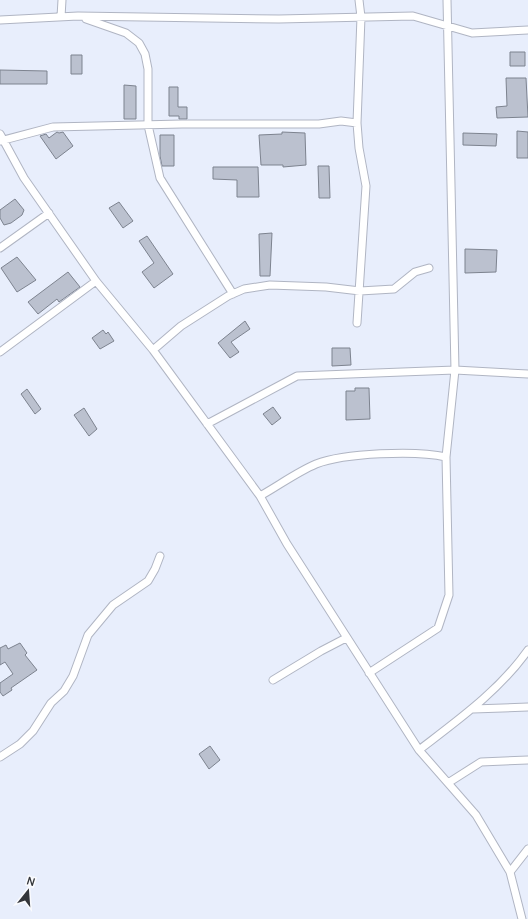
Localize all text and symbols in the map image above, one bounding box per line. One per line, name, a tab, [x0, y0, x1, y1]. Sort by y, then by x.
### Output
north arrow	[8, 871, 48, 911]
text: N	[25, 873, 37, 889]

